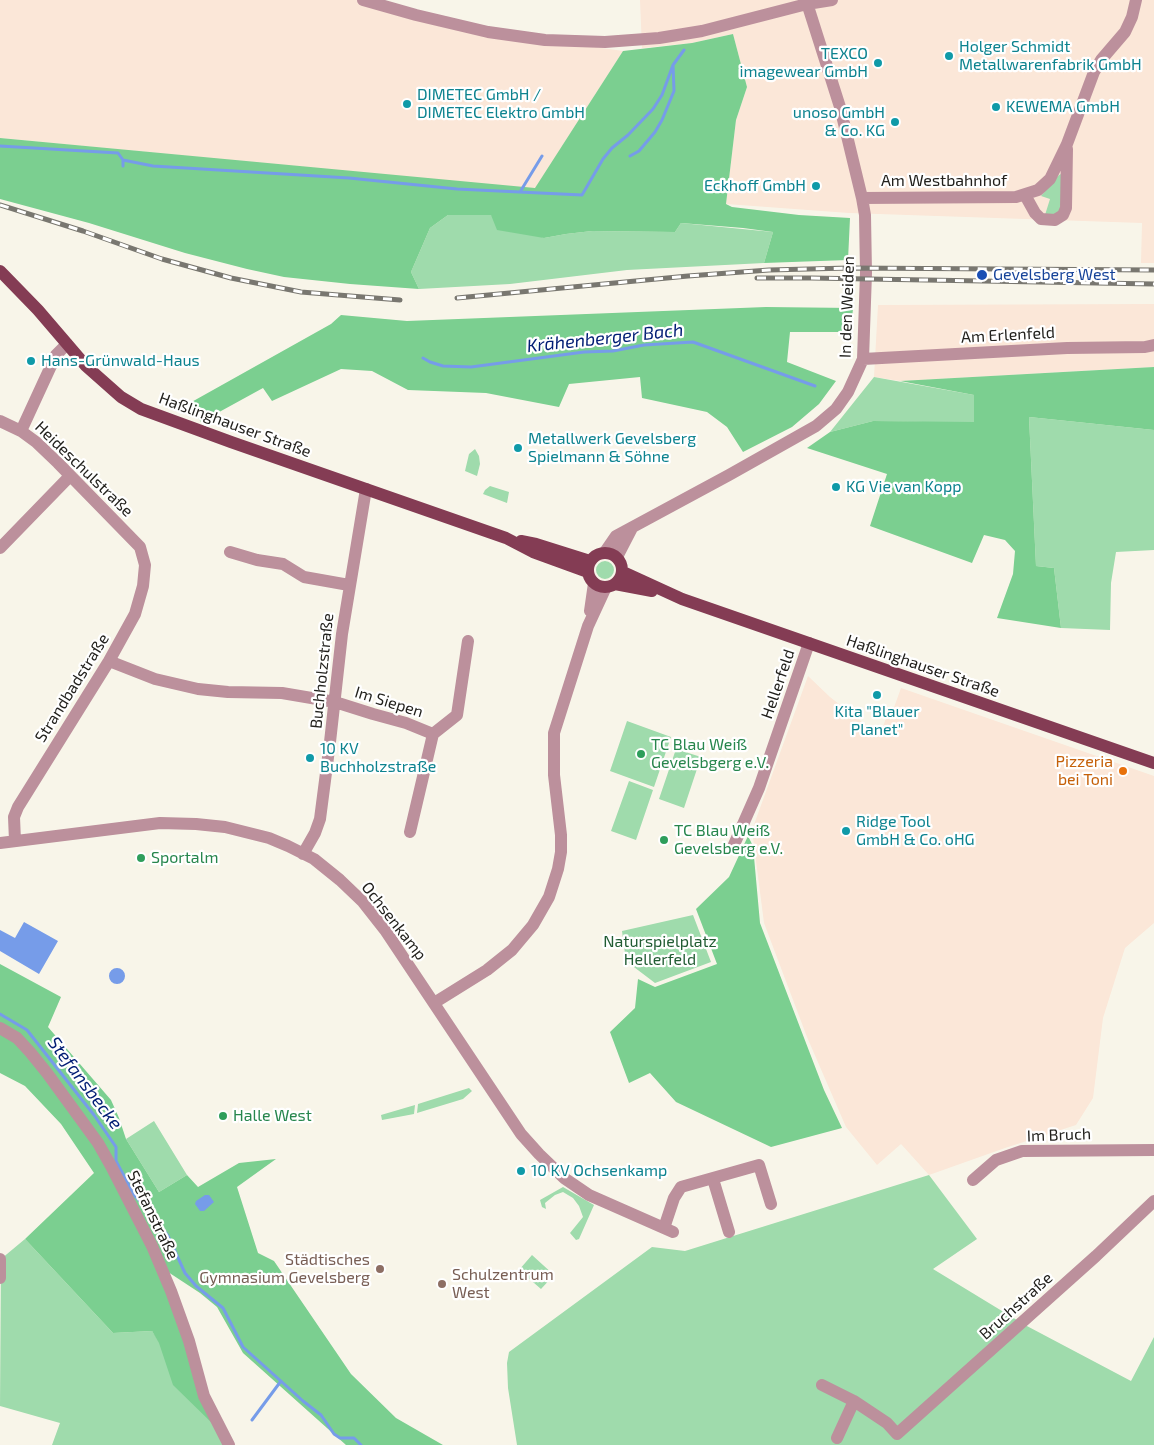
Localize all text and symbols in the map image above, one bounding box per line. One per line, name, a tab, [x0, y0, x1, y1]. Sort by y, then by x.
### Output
place label: Holger Schmidt Metallwarenfabrik GmbH	[959, 37, 1142, 75]
place label: TEXCO imagewear GmbH	[739, 44, 868, 82]
marker: Holger Schmidt Metallwarenfabrik GmbH	[943, 50, 955, 62]
marker: TEXCO imagewear GmbH	[872, 57, 884, 69]
place label: DIMETEC GmbH / DIMETEC Elektro GmbH	[417, 85, 585, 123]
place label: KEWEMA GmbH	[1006, 97, 1120, 117]
marker: DIMETEC GmbH / DIMETEC Elektro GmbH	[401, 98, 413, 110]
marker: KEWEMA GmbH	[990, 101, 1002, 113]
place label: unoso GmbH & Co. KG	[793, 103, 885, 141]
marker: unoso GmbH & Co. KG	[889, 116, 901, 128]
street label: Am Westbahnhof	[881, 171, 1007, 191]
place label: Eckhoff GmbH	[704, 176, 806, 196]
marker: Eckhoff GmbH	[810, 180, 822, 192]
street label: In den Weiden	[836, 256, 858, 358]
place label: Gevelsberg West	[993, 265, 1116, 285]
marker: Gevelsberg West	[975, 268, 989, 282]
water label: Krähenberger Bach	[526, 319, 684, 357]
street label: Am Erlenfeld	[961, 323, 1055, 347]
place label: Hans-Grünwald-Haus	[41, 351, 200, 371]
marker: Hans-Grünwald-Haus	[25, 355, 37, 367]
street label: Haßlinghauser Straße	[156, 388, 314, 462]
street label: Heideschulstraße	[31, 417, 137, 521]
place label: Metallwerk Gevelsberg Spielmann & Söhne	[528, 429, 696, 467]
marker: Metallwerk Gevelsberg Spielmann & Söhne	[512, 442, 524, 454]
place label: KG Vie van Kopp	[846, 477, 962, 497]
marker: KG Vie van Kopp	[830, 481, 842, 493]
street label: Buchholzstraße	[306, 612, 338, 730]
street label: Strandbadstraße	[31, 630, 113, 746]
street label: Haßlinghauser Straße	[844, 631, 1002, 701]
street label: Hellerfeld	[757, 647, 799, 721]
street label: Im Siepen	[352, 683, 426, 721]
marker: Kita "Blauer Planet"	[871, 689, 883, 701]
place label: Kita "Blauer Planet"	[834, 702, 920, 740]
place label: TC Blau Weiß Gevelsbgerg e.V.	[651, 735, 769, 773]
place label: 10 KV Buchholzstraße	[320, 739, 436, 777]
marker: TC Blau Weiß Gevelsbgerg e.V.	[635, 748, 647, 760]
marker: 10 KV Buchholzstraße	[304, 752, 316, 764]
place label: Pizzeria bei Toni	[1056, 752, 1113, 790]
marker: Pizzeria bei Toni	[1117, 765, 1129, 777]
place label: Ridge Tool GmbH & Co. oHG	[856, 812, 975, 850]
place label: TC Blau Weiß Gevelsberg e.V.	[674, 821, 783, 859]
marker: Ridge Tool GmbH & Co. oHG	[840, 825, 852, 837]
marker: TC Blau Weiß Gevelsberg e.V.	[658, 834, 670, 846]
place label: Sportalm	[151, 848, 218, 868]
marker: Sportalm	[135, 852, 147, 864]
street label: Ochsenkamp	[357, 878, 431, 964]
park label: Naturspielplatz Hellerfeld	[603, 932, 717, 970]
water label: Stefansbecke	[43, 1032, 127, 1134]
place label: Halle West	[233, 1106, 312, 1126]
marker: Halle West	[217, 1110, 229, 1122]
street label: Im Bruch	[1027, 1124, 1091, 1146]
place label: 10 KV Ochsenkamp	[531, 1161, 667, 1181]
marker: 10 KV Ochsenkamp	[515, 1165, 527, 1177]
street label: Stefanstraße	[123, 1167, 183, 1263]
place label: Städtisches Gymnasium Gevelsberg	[199, 1250, 370, 1288]
marker: Städtisches Gymnasium Gevelsberg	[374, 1263, 386, 1275]
place label: Schulzentrum West	[452, 1265, 554, 1303]
street label: Bruchstraße	[976, 1268, 1056, 1344]
marker: Schulzentrum West	[436, 1278, 448, 1290]

